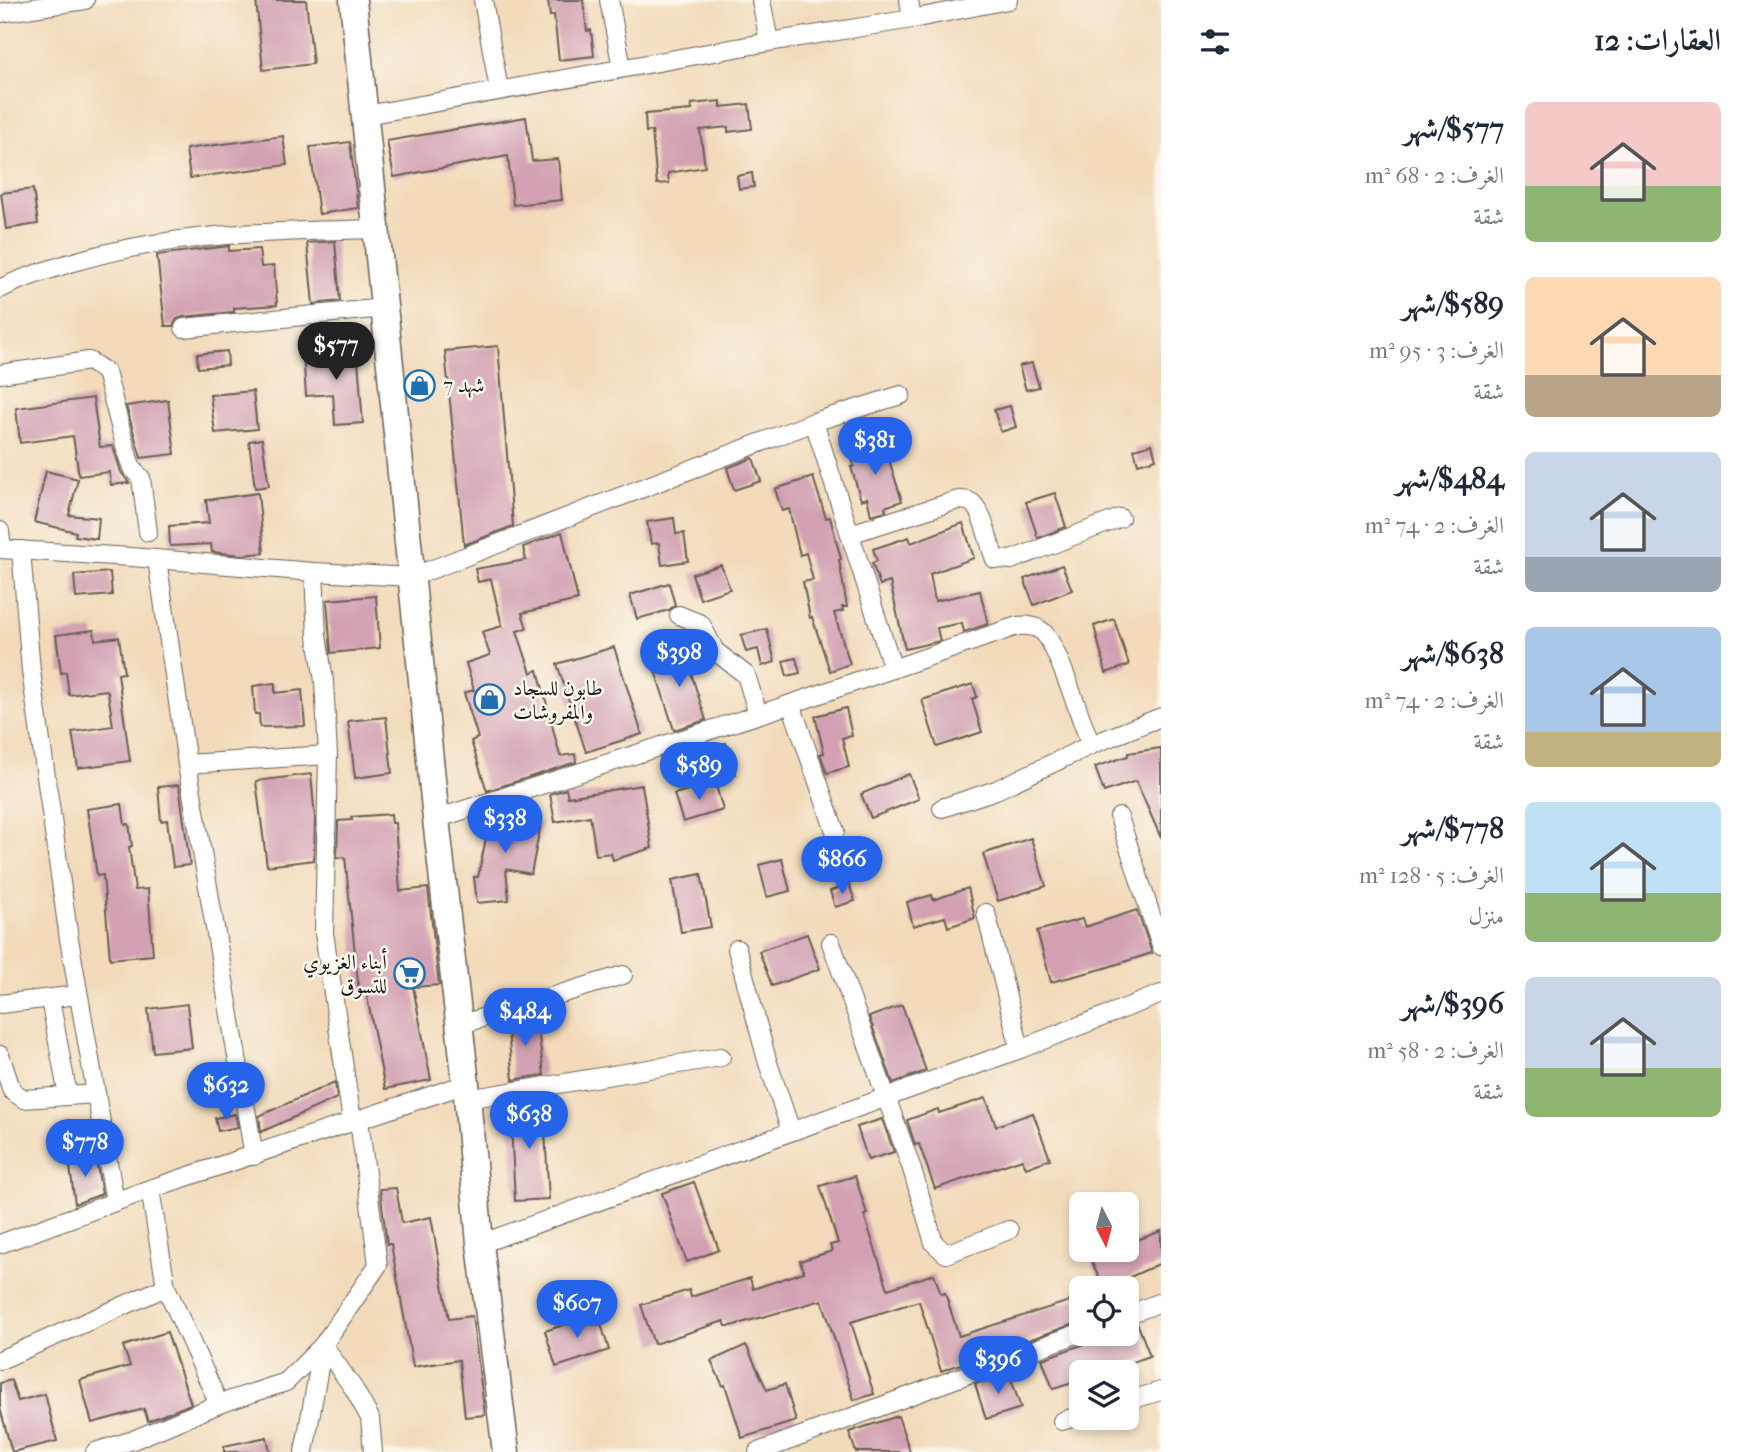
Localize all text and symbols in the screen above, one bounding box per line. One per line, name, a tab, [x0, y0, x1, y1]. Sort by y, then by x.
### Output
icon: filters	[1196, 23, 1234, 61]
text: العقارات: 12	[1594, 23, 1721, 58]
text: $577/شهر	[1404, 111, 1504, 146]
icon: home	[1581, 130, 1665, 214]
text: الغرف: 2 · 68 m²	[1365, 162, 1504, 189]
text: شقة	[1474, 203, 1504, 230]
text: $589/شهر	[1402, 286, 1504, 321]
icon: home	[1581, 305, 1665, 389]
pin: $577	[295, 322, 377, 382]
text: $577	[314, 331, 358, 358]
text: الغرف: 3 · 95 m²	[1369, 337, 1504, 364]
shop icon: شهد 7	[403, 368, 437, 402]
place label: شهد 7	[443, 373, 484, 399]
text: شقة	[1474, 378, 1504, 405]
pin: $381	[834, 418, 916, 477]
text: $381	[854, 426, 896, 453]
text: $484/شهر	[1395, 461, 1504, 496]
icon: home	[1581, 480, 1665, 564]
text: الغرف: 2 · 74 m²	[1365, 512, 1504, 539]
text: شقة	[1474, 553, 1504, 580]
pin: $398	[638, 630, 720, 689]
text: $638/شهر	[1402, 636, 1504, 671]
text: $398	[656, 638, 702, 665]
icon: home	[1581, 655, 1665, 739]
place label: طابون للسجاد والمفروشات	[513, 676, 603, 725]
shop icon: طابون للسجاد والمفروشات	[473, 683, 507, 717]
text: الغرف: 2 · 74 m²	[1365, 687, 1504, 714]
text: شقة	[1474, 728, 1504, 755]
pin: $589	[658, 742, 740, 802]
text: $589	[676, 751, 722, 778]
pin: $338	[464, 796, 546, 855]
text: $338	[483, 804, 527, 831]
text: $778/شهر	[1402, 811, 1504, 846]
icon: home	[1581, 830, 1665, 914]
pin: $866	[801, 836, 883, 896]
text: $866	[817, 845, 867, 872]
text: الغرف: 5 · 128 m²	[1359, 862, 1504, 889]
text: منزل	[1469, 903, 1504, 930]
place label: أبناء الغزيوي للتسوق	[303, 947, 387, 999]
supermarket icon: أبناء الغزيوي للتسوق	[393, 957, 427, 991]
text: $396/شهر	[1401, 986, 1504, 1021]
pin: $484	[484, 988, 566, 1048]
text: $484	[499, 997, 551, 1024]
icon: home	[1581, 1005, 1665, 1089]
text: الغرف: 2 · 58 m²	[1367, 1037, 1504, 1064]
pin: $632	[185, 1062, 267, 1122]
text: $632	[203, 1071, 249, 1098]
text: شقة	[1474, 1078, 1504, 1105]
pin: $638	[488, 1092, 570, 1151]
text: $638	[506, 1100, 552, 1127]
pin: $778	[44, 1120, 126, 1179]
text: $778	[62, 1128, 108, 1155]
north arrow	[1069, 1192, 1139, 1262]
map controls	[1069, 1192, 1139, 1430]
button: locate	[1069, 1276, 1139, 1346]
pin: $607	[536, 1280, 618, 1340]
text: $607	[553, 1289, 601, 1316]
pin: $396	[957, 1336, 1039, 1396]
text: $396	[975, 1345, 1021, 1372]
button: layers	[1069, 1360, 1139, 1430]

